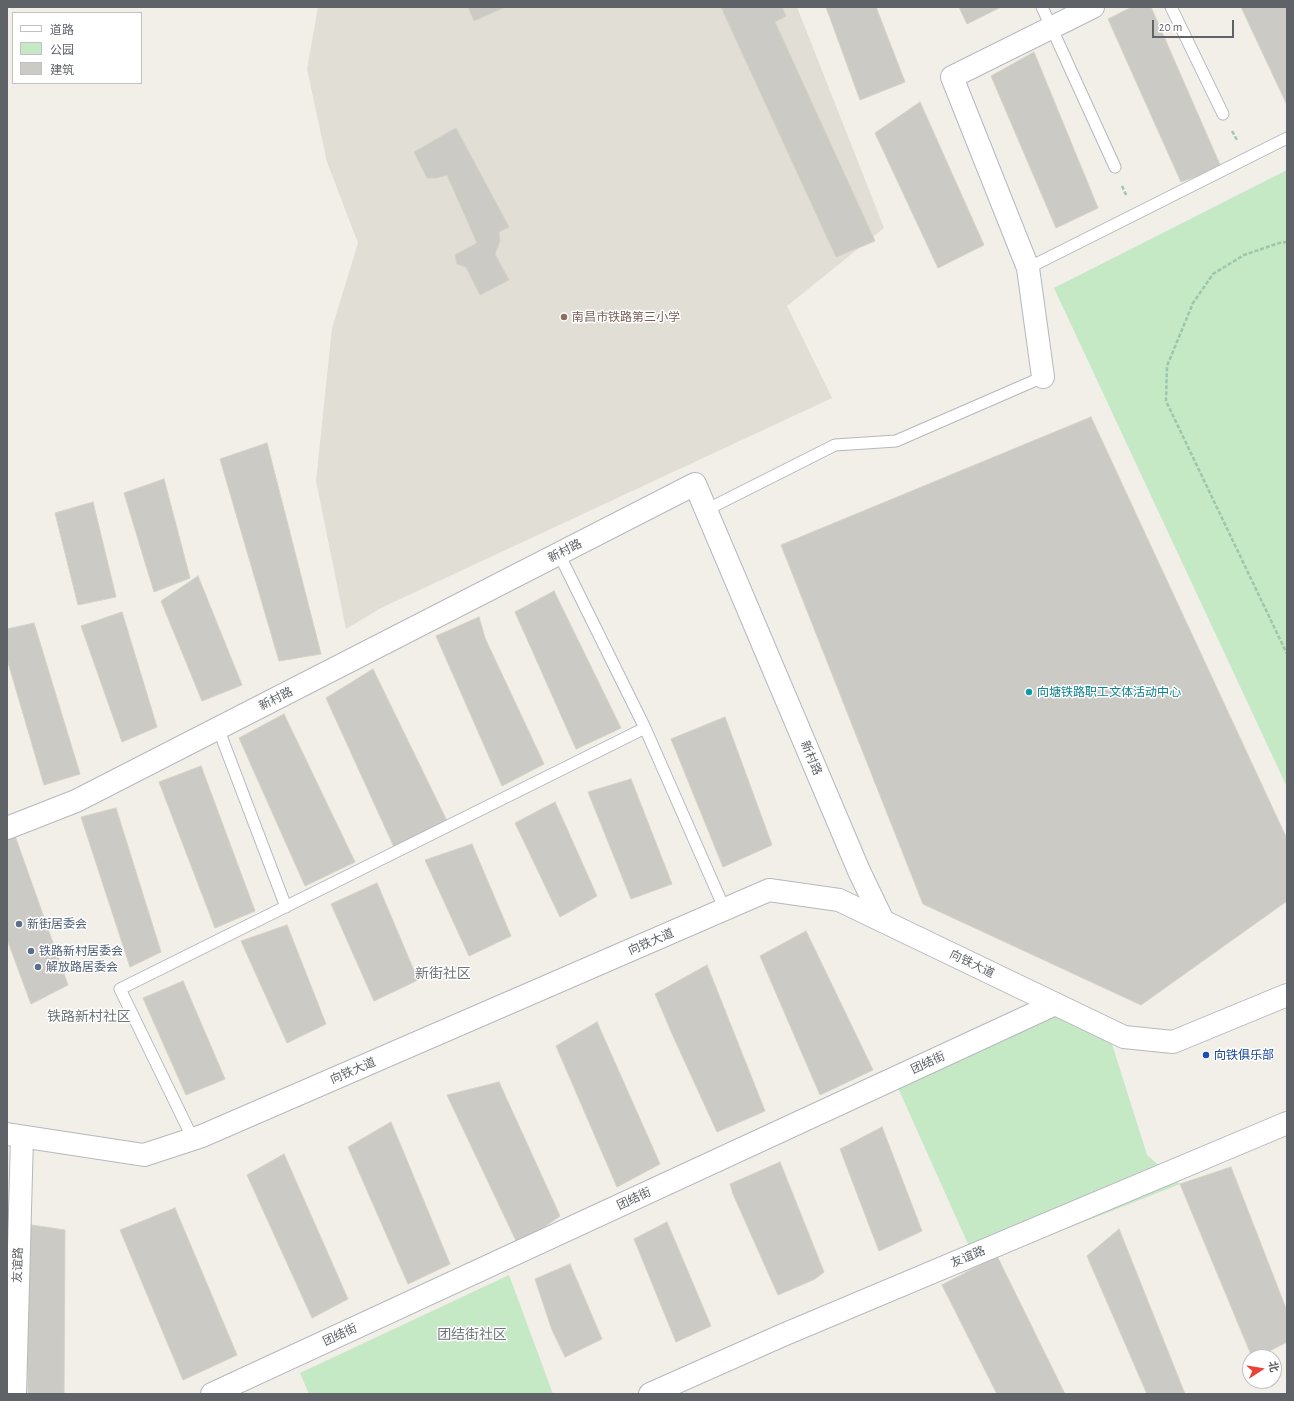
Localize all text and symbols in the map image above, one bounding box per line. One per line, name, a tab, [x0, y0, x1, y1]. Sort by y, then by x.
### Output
legend	[12, 12, 142, 84]
scale bar	[1154, 12, 1236, 38]
text: 20 m	[1159, 21, 1182, 33]
text: 道路	[50, 24, 74, 36]
text: 公园	[50, 44, 74, 56]
text: 建筑	[50, 64, 74, 76]
place label: 南昌市铁路第三小学	[572, 310, 680, 324]
marker: 南昌市铁路第三小学	[559, 312, 569, 322]
street label: 新村路	[546, 536, 584, 566]
street label: 新村路	[257, 684, 295, 714]
place label: 向塘铁路职工文体活动中心	[1037, 685, 1181, 699]
marker: 向塘铁路职工文体活动中心	[1024, 687, 1034, 697]
street label: 新村路	[797, 739, 825, 777]
place label: 新街居委会	[27, 917, 87, 931]
marker: 新街居委会	[14, 919, 24, 929]
street label: 向铁大道	[626, 926, 676, 958]
place label: 铁路新村居委会	[39, 944, 123, 958]
marker: 铁路新村居委会	[26, 946, 36, 956]
street label: 向铁大道	[947, 947, 997, 981]
place label: 解放路居委会	[46, 960, 118, 974]
marker: 解放路居委会	[33, 962, 43, 972]
district label: 新街社区	[415, 966, 471, 982]
district label: 铁路新村社区	[47, 1009, 131, 1025]
place label: 向铁俱乐部	[1214, 1048, 1274, 1062]
street label: 团结街	[909, 1049, 947, 1077]
marker: 向铁俱乐部	[1201, 1050, 1211, 1060]
street label: 向铁大道	[328, 1055, 378, 1087]
street label: 团结街	[615, 1185, 653, 1213]
street label: 友谊路	[949, 1243, 987, 1271]
street label: 友谊路	[10, 1247, 26, 1283]
street label: 团结街	[321, 1321, 359, 1349]
district label: 团结街社区	[437, 1327, 507, 1343]
north arrow	[1242, 1349, 1282, 1389]
text: 北	[1267, 1360, 1280, 1373]

